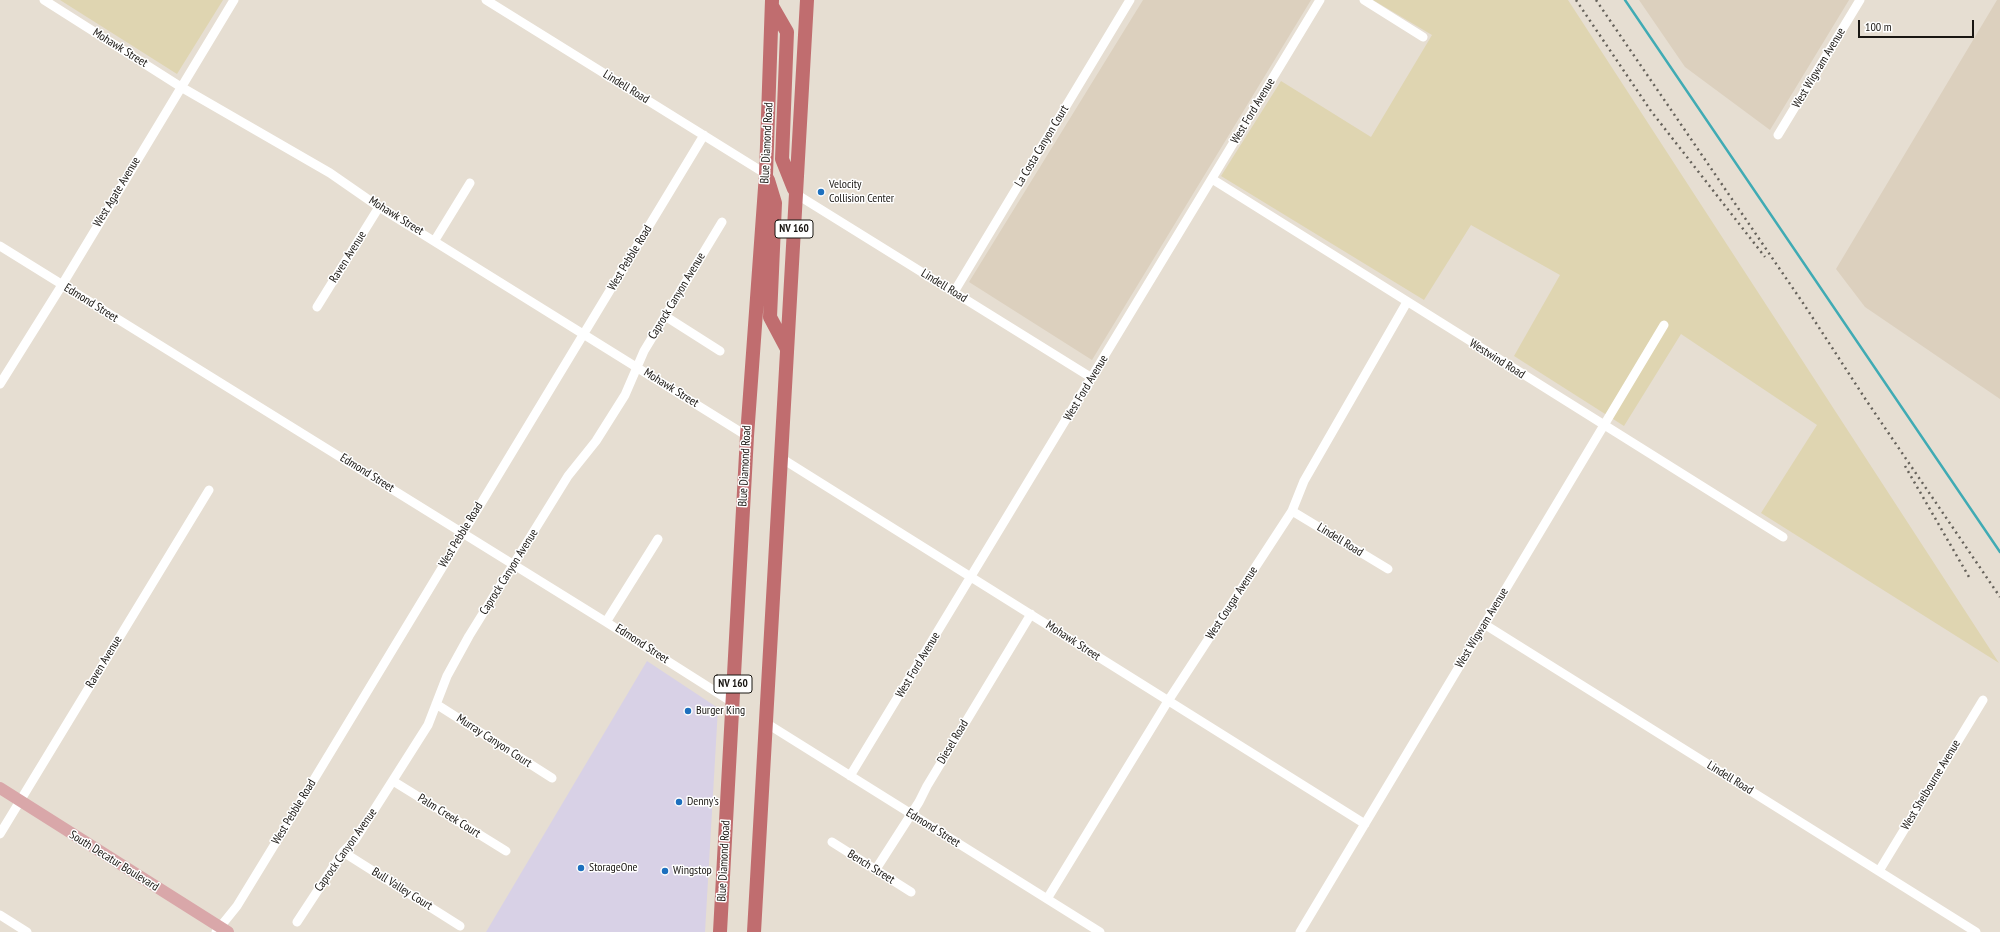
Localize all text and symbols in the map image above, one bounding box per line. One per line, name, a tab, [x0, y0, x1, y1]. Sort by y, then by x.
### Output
scale bar	[1860, 12, 1976, 38]
text: 100 m	[1865, 19, 1892, 34]
street label: Mohawk Street	[90, 25, 150, 71]
street label: West Wigwam Avenue	[1789, 25, 1849, 111]
street label: Lindell Road	[600, 67, 652, 107]
street label: West Ford Avenue	[1228, 76, 1278, 146]
street label: Blue Diamond Road	[758, 102, 776, 184]
street label: La Costa Canyon Court	[1012, 103, 1072, 189]
street label: West Agate Avenue	[90, 154, 144, 230]
place label: Velocity Collision Center	[829, 178, 894, 206]
marker: Velocity Collision Center	[816, 187, 826, 197]
street label: Mohawk Street	[366, 193, 426, 239]
road number: NV 160	[775, 220, 813, 238]
street label: West Pebble Road	[605, 223, 655, 293]
street label: Raven Avenue	[326, 228, 370, 286]
street label: Caprock Canyon Avenue	[645, 250, 709, 342]
street label: Lindell Road	[918, 266, 970, 306]
street label: Edmond Street	[61, 281, 121, 325]
street label: Westwind Road	[1466, 336, 1528, 382]
street label: West Ford Avenue	[1061, 353, 1111, 423]
street label: Mohawk Street	[641, 365, 701, 411]
street label: Blue Diamond Road	[736, 425, 754, 507]
street label: Edmond Street	[337, 451, 397, 495]
street label: West Pebble Road	[436, 500, 486, 570]
street label: Lindell Road	[1314, 520, 1366, 560]
street label: Caprock Canyon Avenue	[477, 526, 541, 618]
street label: West Cougar Avenue	[1203, 564, 1261, 642]
street label: West Wigwam Avenue	[1452, 585, 1512, 671]
street label: Mohawk Street	[1043, 618, 1103, 664]
street label: Edmond Street	[612, 621, 672, 667]
street label: West Ford Avenue	[893, 630, 943, 700]
street label: Raven Avenue	[83, 633, 125, 691]
road number: NV 160	[714, 675, 752, 693]
place label: Burger King	[696, 704, 745, 718]
marker: Burger King	[683, 706, 693, 716]
street label: Murray Canyon Court	[454, 711, 534, 771]
street label: Diesel Road	[934, 717, 972, 767]
street label: West Shelbourne Avenue	[1898, 737, 1964, 833]
street label: Lindell Road	[1704, 758, 1756, 798]
street label: West Pebble Road	[269, 777, 319, 847]
street label: Palm Creek Court	[415, 791, 483, 841]
place label: Denny's	[687, 795, 719, 809]
marker: Denny's	[674, 797, 684, 807]
street label: Caprock Canyon Avenue	[312, 805, 380, 895]
street label: Edmond Street	[903, 806, 963, 850]
street label: Blue Diamond Road	[715, 820, 733, 902]
street label: South Decatur Boulevard	[67, 828, 161, 894]
street label: Bench Street	[845, 847, 897, 887]
place label: StorageOne	[589, 861, 638, 875]
marker: StorageOne	[576, 863, 586, 873]
place label: Wingstop	[673, 864, 712, 878]
street label: Bull Valley Court	[369, 865, 435, 913]
marker: Wingstop	[660, 866, 670, 876]

